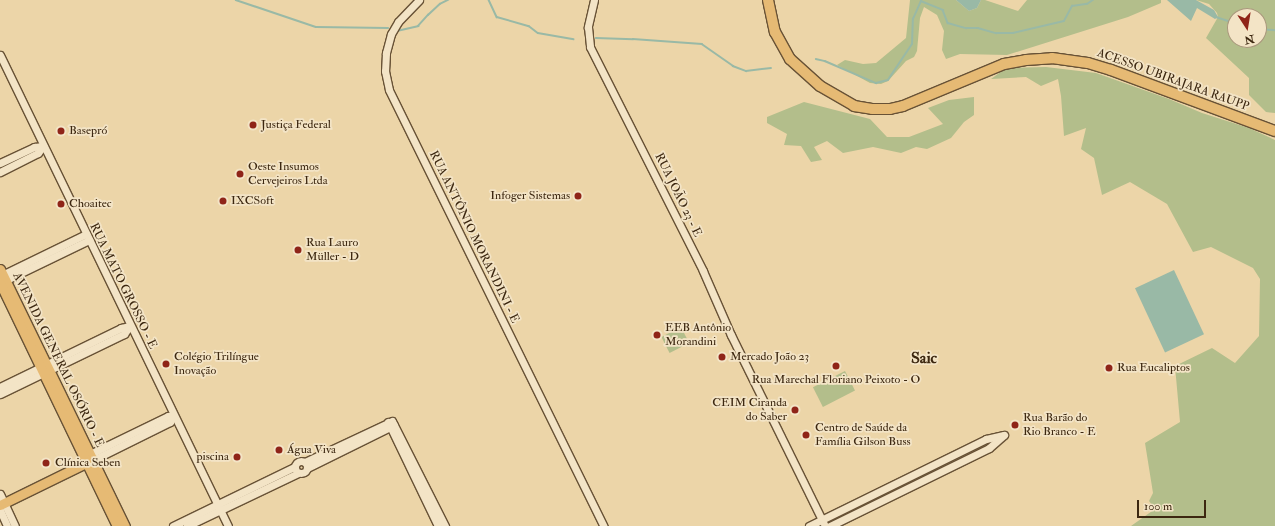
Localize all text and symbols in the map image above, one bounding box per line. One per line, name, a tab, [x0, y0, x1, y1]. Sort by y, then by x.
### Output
north arrow	[1227, 8, 1267, 48]
text: N	[1243, 32, 1256, 47]
street label: ACESSO UBIRAJARA RAUPP	[1095, 46, 1251, 114]
place label: Justiça Federal	[261, 118, 331, 132]
marker: Justiça Federal	[248, 120, 258, 130]
place label: Basepró	[69, 124, 107, 138]
marker: Basepró	[56, 126, 66, 136]
street label: RUA ANTÔNIO MORANDINI - E	[426, 149, 522, 325]
street label: RUA JOÃO 23 - E	[651, 151, 705, 239]
place label: Oeste Insumos Cervejeiros Ltda	[248, 160, 328, 188]
marker: Oeste Insumos Cervejeiros Ltda	[235, 169, 245, 179]
place label: Infoger Sistemas	[490, 189, 570, 203]
marker: Infoger Sistemas	[573, 191, 583, 201]
place label: IXCSoft	[231, 194, 274, 208]
marker: IXCSoft	[218, 196, 228, 206]
place label: Choaitec	[69, 197, 112, 211]
marker: Choaitec	[56, 199, 66, 209]
street label: RUA MATO GROSSO - E	[86, 221, 160, 351]
place label: Rua Lauro Müller - D	[306, 236, 359, 264]
marker: Rua Lauro Müller - D	[293, 245, 303, 255]
street label: AVENIDA GENERAL OSÓRIO - E	[9, 270, 107, 450]
place label: EEB Antônio Morandini	[665, 321, 731, 349]
marker: EEB Antônio Morandini	[652, 330, 662, 340]
district label: Saic	[911, 348, 937, 368]
place label: Colégio Trilíngue Inovação	[174, 350, 259, 378]
place label: Mercado João 23	[730, 350, 809, 364]
marker: Mercado João 23	[717, 352, 727, 362]
marker: Colégio Trilíngue Inovação	[161, 359, 171, 369]
marker: Rua Marechal Floriano Peixoto - O	[831, 361, 841, 371]
place label: Rua Eucaliptos	[1117, 361, 1190, 375]
marker: Rua Eucaliptos	[1104, 363, 1114, 373]
place label: Rua Marechal Floriano Peixoto - O	[752, 373, 920, 387]
place label: CEIM Ciranda do Saber	[712, 396, 787, 424]
marker: CEIM Ciranda do Saber	[790, 405, 800, 415]
place label: Rua Barão do Rio Branco - E	[1023, 411, 1096, 439]
marker: Rua Barão do Rio Branco - E	[1010, 420, 1020, 430]
place label: Centro de Saúde da Família Gilson Buss	[815, 421, 911, 449]
marker: Centro de Saúde da Família Gilson Buss	[800, 429, 812, 441]
place label: Água Viva	[287, 443, 336, 457]
marker: Água Viva	[274, 445, 284, 455]
place label: piscina	[197, 450, 229, 464]
marker: piscina	[232, 452, 242, 462]
place label: Clínica Seben	[55, 456, 120, 470]
marker: Clínica Seben	[40, 457, 52, 469]
scale bar	[1139, 492, 1208, 518]
text: 100 m	[1144, 499, 1172, 514]

